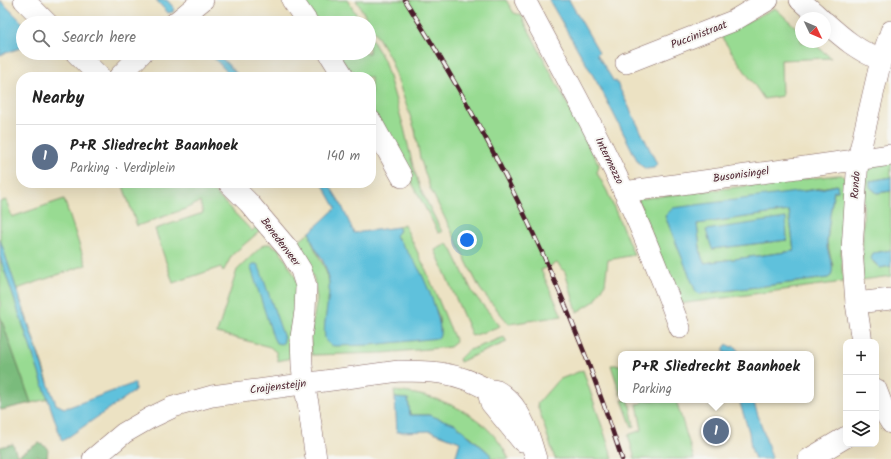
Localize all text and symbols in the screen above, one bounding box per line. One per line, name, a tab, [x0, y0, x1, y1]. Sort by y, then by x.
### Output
north arrow	[795, 12, 831, 48]
search box	[16, 16, 376, 60]
street label: Puccinistraat	[668, 16, 731, 54]
text: Search here	[62, 26, 136, 50]
icon: search	[30, 27, 52, 49]
text: Nearby	[32, 85, 84, 112]
text: P+R Sliedrecht Baanhoek	[70, 134, 238, 158]
street label: Intermezzo	[590, 134, 628, 188]
text: 1	[43, 146, 47, 167]
text: 140 m	[327, 146, 360, 167]
text: Parking · Verdiplein	[70, 158, 175, 179]
street label: Busonisingel	[712, 162, 771, 188]
street label: Rondo	[846, 171, 866, 199]
street label: Benedenveer	[256, 214, 305, 271]
your location	[457, 230, 477, 250]
map controls	[843, 339, 879, 447]
button: +	[843, 339, 879, 375]
popup	[618, 351, 814, 403]
text: P+R Sliedrecht Baanhoek	[632, 355, 800, 379]
street label: Craijensteijn	[249, 375, 307, 399]
button: −	[843, 375, 879, 411]
text: Parking	[632, 379, 672, 400]
button: layers	[843, 411, 879, 447]
pin: 1	[703, 416, 729, 446]

